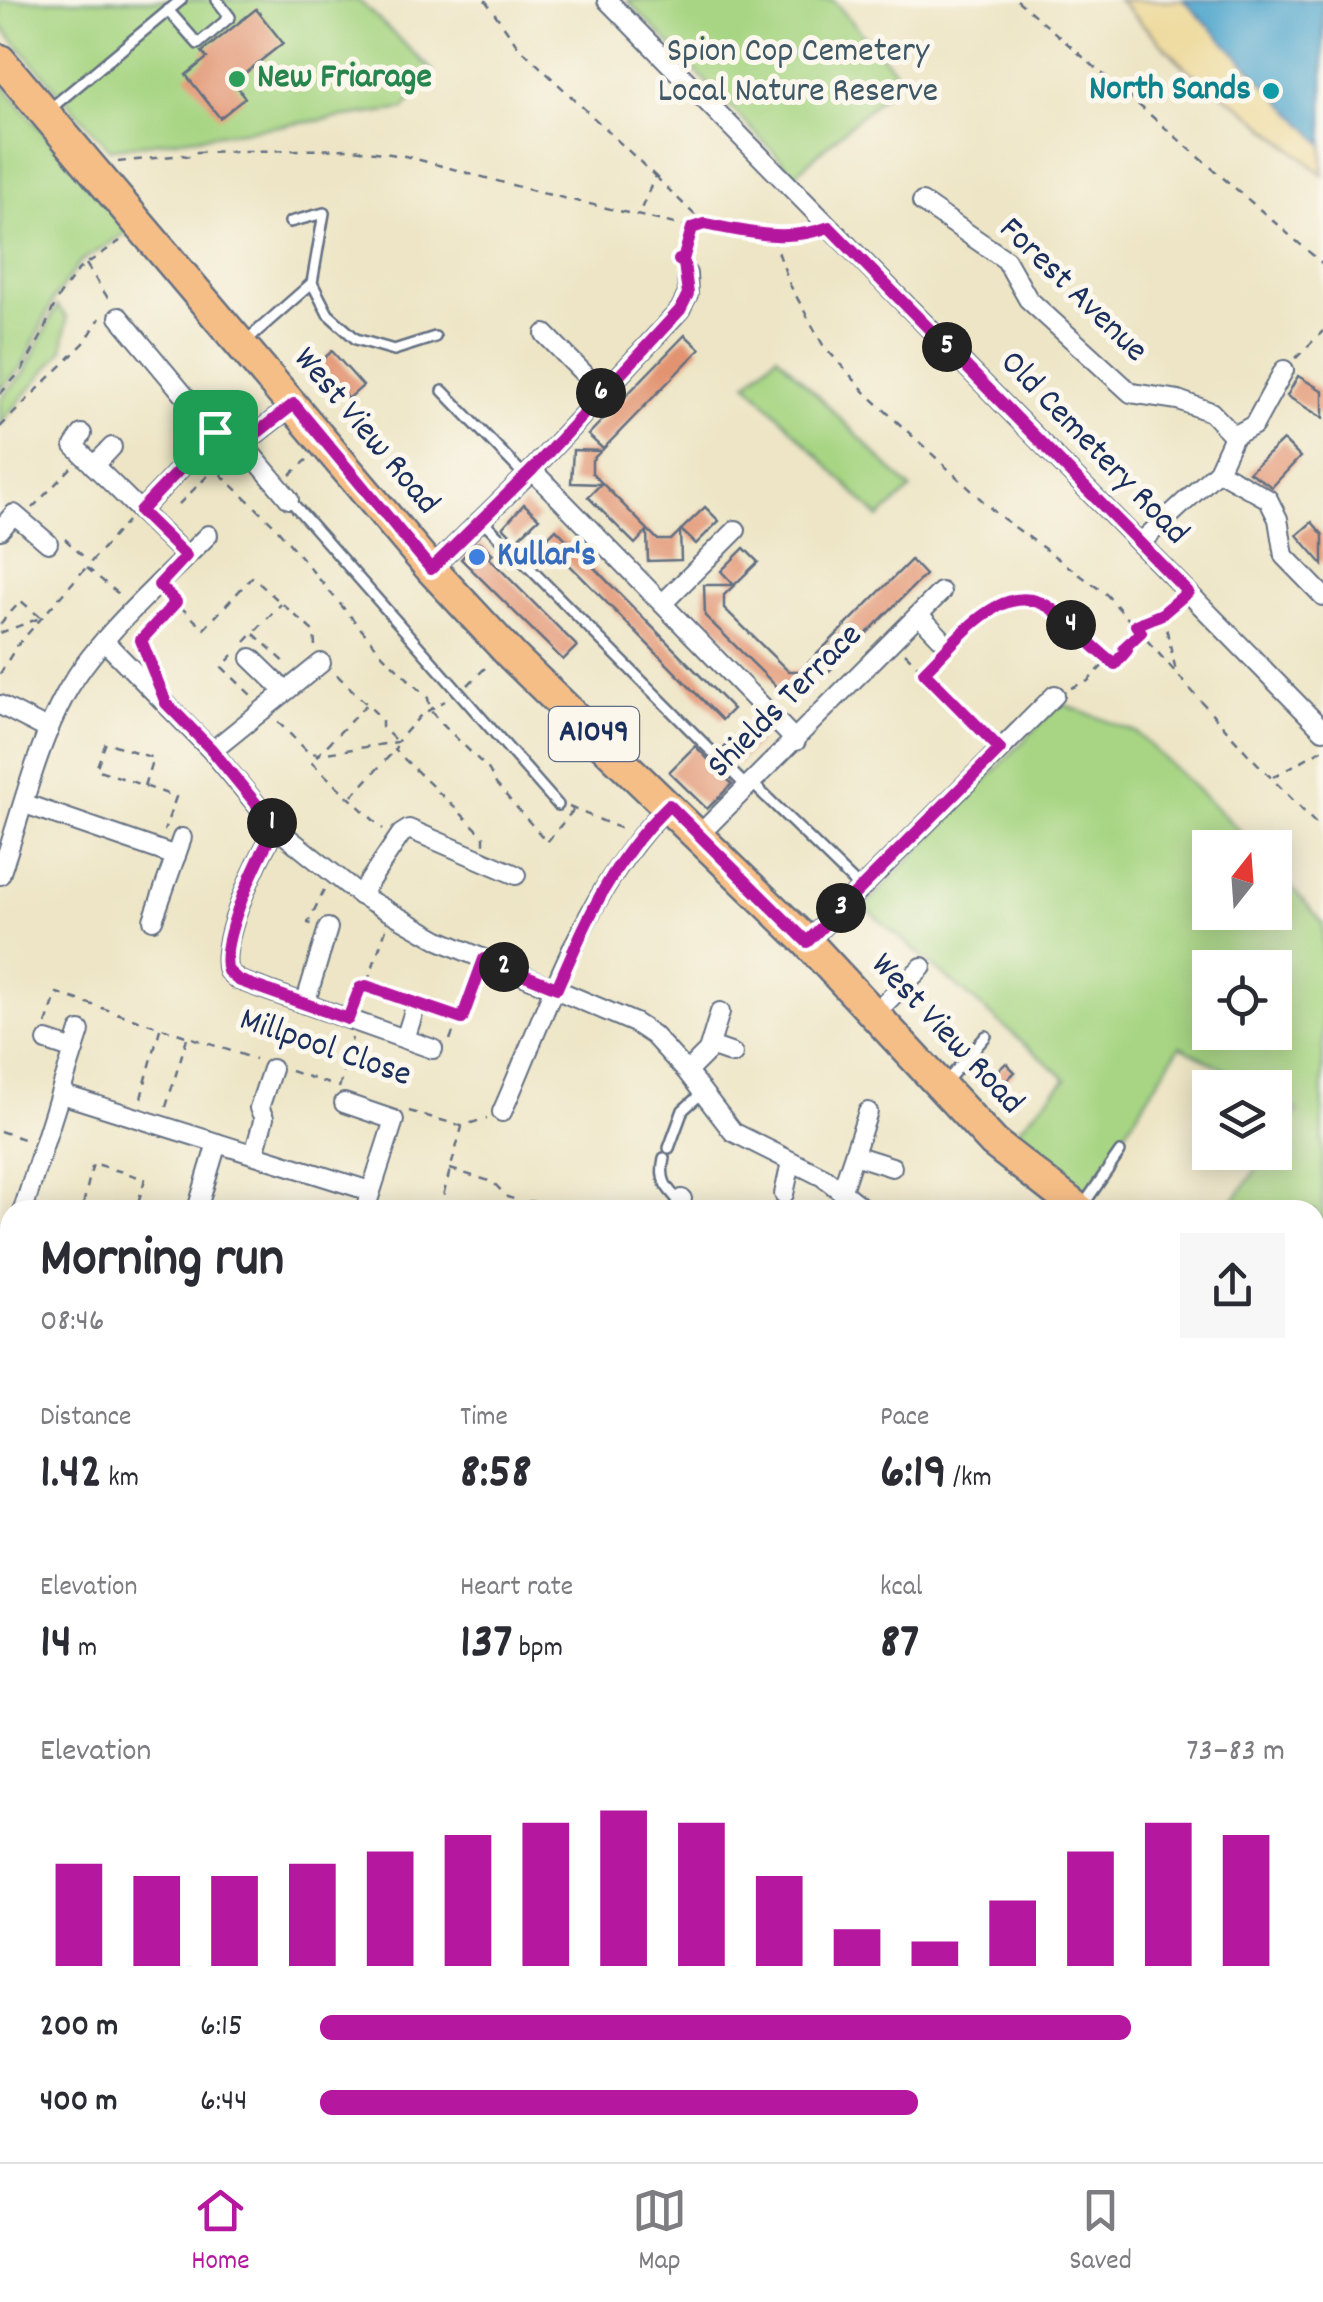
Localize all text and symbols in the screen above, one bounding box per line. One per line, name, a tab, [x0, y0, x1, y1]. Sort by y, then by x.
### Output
park label: Spion Cop Cemetery Local Nature Reserve	[658, 28, 938, 118]
place label: New Friarage	[257, 54, 432, 104]
place label: North Sands	[1089, 66, 1251, 116]
marker: New Friarage	[226, 68, 248, 90]
marker: North Sands	[1260, 80, 1282, 102]
street label: Forest Avenue	[986, 207, 1158, 375]
pin: 5	[922, 322, 972, 372]
text: 5	[941, 327, 953, 367]
street label: West View Road	[280, 337, 450, 527]
street label: Old Cemetery Road	[987, 340, 1199, 558]
pin: 6	[576, 368, 626, 418]
text: 6	[594, 373, 608, 413]
pin	[173, 390, 258, 475]
icon: arrive	[188, 405, 243, 460]
place label: Kullar's	[497, 532, 596, 582]
marker: Kullar's	[466, 546, 488, 568]
pin: 4	[1046, 600, 1096, 650]
text: 4	[1065, 605, 1077, 645]
street label: Shields Terrace	[697, 613, 875, 791]
road number: A1049	[549, 707, 639, 761]
pin: 1	[247, 798, 297, 848]
text: 1	[269, 803, 275, 843]
north arrow	[1192, 830, 1292, 930]
map controls	[1192, 830, 1292, 1170]
pin: 3	[816, 883, 866, 933]
text: 3	[835, 888, 847, 928]
pin: 2	[479, 942, 529, 992]
street label: West View Road	[858, 943, 1034, 1127]
text: 2	[498, 947, 510, 987]
button: locate	[1192, 950, 1292, 1050]
street label: Millpool Close	[232, 996, 418, 1102]
button: layers	[1192, 1070, 1292, 1170]
text: Morning run	[40, 1223, 284, 1302]
button: share	[1180, 1233, 1285, 1338]
text: 08:46	[40, 1300, 105, 1346]
text: Distance	[40, 1399, 131, 1439]
text: Time	[460, 1399, 508, 1439]
text: Pace	[880, 1399, 929, 1439]
text: 1.42	[40, 1439, 102, 1511]
text: 8:58	[460, 1439, 532, 1511]
text: 6:19	[880, 1439, 947, 1511]
text: km	[102, 1460, 139, 1500]
text: /km	[947, 1460, 992, 1500]
text: Elevation	[40, 1569, 137, 1609]
text: Heart rate	[460, 1569, 573, 1609]
text: kcal	[880, 1569, 923, 1609]
text: 14	[40, 1609, 72, 1681]
text: 137	[460, 1609, 512, 1681]
text: 87	[880, 1609, 919, 1681]
text: m	[72, 1630, 97, 1670]
text: bpm	[512, 1630, 563, 1670]
text: Elevation	[40, 1730, 151, 1776]
text: 73–83 m	[1186, 1730, 1285, 1776]
text: 200 m	[40, 2005, 118, 2051]
text: 6:15	[200, 2005, 243, 2051]
text: 400 m	[40, 2080, 117, 2126]
text: 6:44	[200, 2080, 248, 2126]
tab: Home	[191, 2183, 250, 2283]
tab: Map	[632, 2183, 687, 2283]
tab: Saved	[1069, 2183, 1132, 2283]

